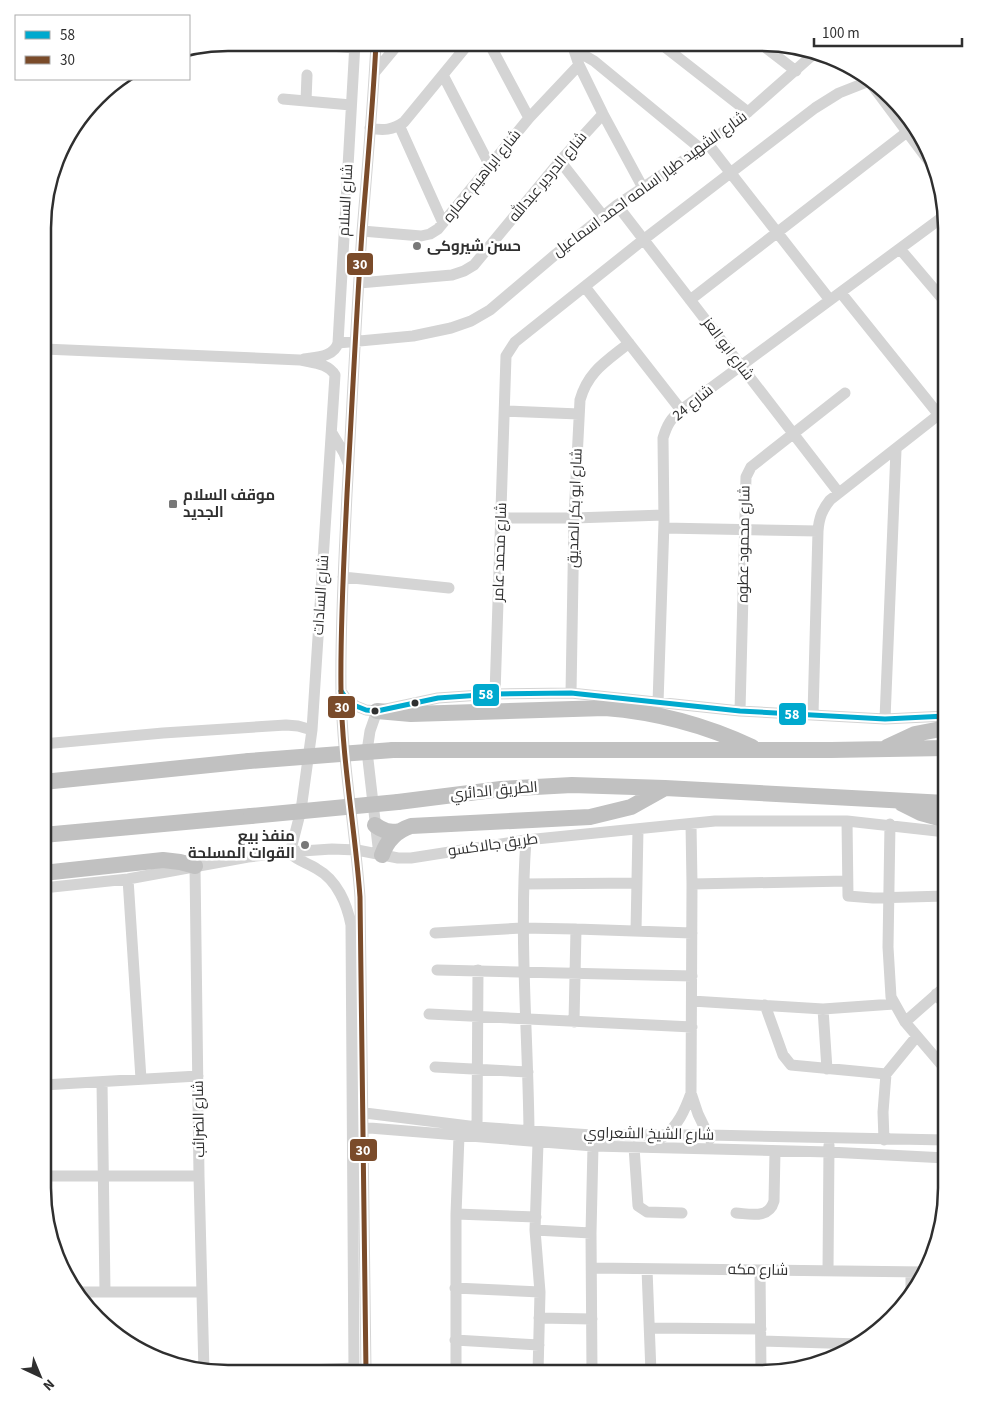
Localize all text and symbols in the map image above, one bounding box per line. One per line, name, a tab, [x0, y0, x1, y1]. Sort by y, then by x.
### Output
legend	[15, 15, 190, 80]
scale bar	[814, 15, 962, 47]
text: 100 m	[822, 23, 860, 44]
text: 58	[60, 25, 75, 46]
text: 30	[60, 50, 75, 71]
street label: شارع الشهيد طيار اسامه احمد اسماعيل	[548, 106, 752, 262]
street label: شارع ابراهيم عماره	[438, 125, 526, 227]
street label: شارع الدردير عبدالله	[504, 127, 592, 227]
street label: شارع السلام	[334, 163, 358, 237]
place label: حسن شيروكى	[427, 236, 521, 257]
marker: حسن شيروكى	[411, 240, 423, 252]
line badge: 30	[346, 252, 374, 276]
text: 30	[353, 255, 367, 275]
street label: شارع ابو العز	[697, 312, 759, 385]
street label: شارع 24	[668, 380, 718, 426]
street label: شارع ابو بكر الصديق	[562, 448, 588, 568]
place label: موقف السلام الجديد	[183, 485, 275, 523]
street label: شارع محمود عطوه	[732, 485, 756, 603]
marker: موقف السلام الجديد	[167, 498, 179, 510]
street label: شارع محمد عامر	[488, 502, 512, 603]
street label: شارع السادات	[308, 554, 334, 636]
line badge: 58	[472, 683, 500, 707]
text: 58	[479, 685, 493, 705]
line badge: 30	[327, 695, 356, 719]
text: 30	[335, 698, 349, 718]
unlabelled marker	[410, 698, 420, 708]
line badge: 58	[778, 702, 807, 726]
text: 58	[785, 705, 799, 725]
unlabelled marker	[370, 706, 380, 716]
street label: الطريق الدائري	[449, 777, 539, 806]
place label: منفذ بيع القوات المسلحة	[188, 826, 295, 864]
street label: طريق جالاكسو	[447, 828, 539, 862]
marker: منفذ بيع القوات المسلحة	[299, 839, 311, 851]
street label: شارع الضرائب	[188, 1080, 210, 1158]
street label: شارع الشيخ الشعراوي	[583, 1122, 715, 1147]
line badge: 30	[349, 1138, 378, 1162]
text: 30	[356, 1141, 370, 1161]
street label: شارع مكه	[728, 1259, 788, 1281]
north arrow	[15, 1351, 65, 1401]
text: N	[38, 1374, 59, 1395]

